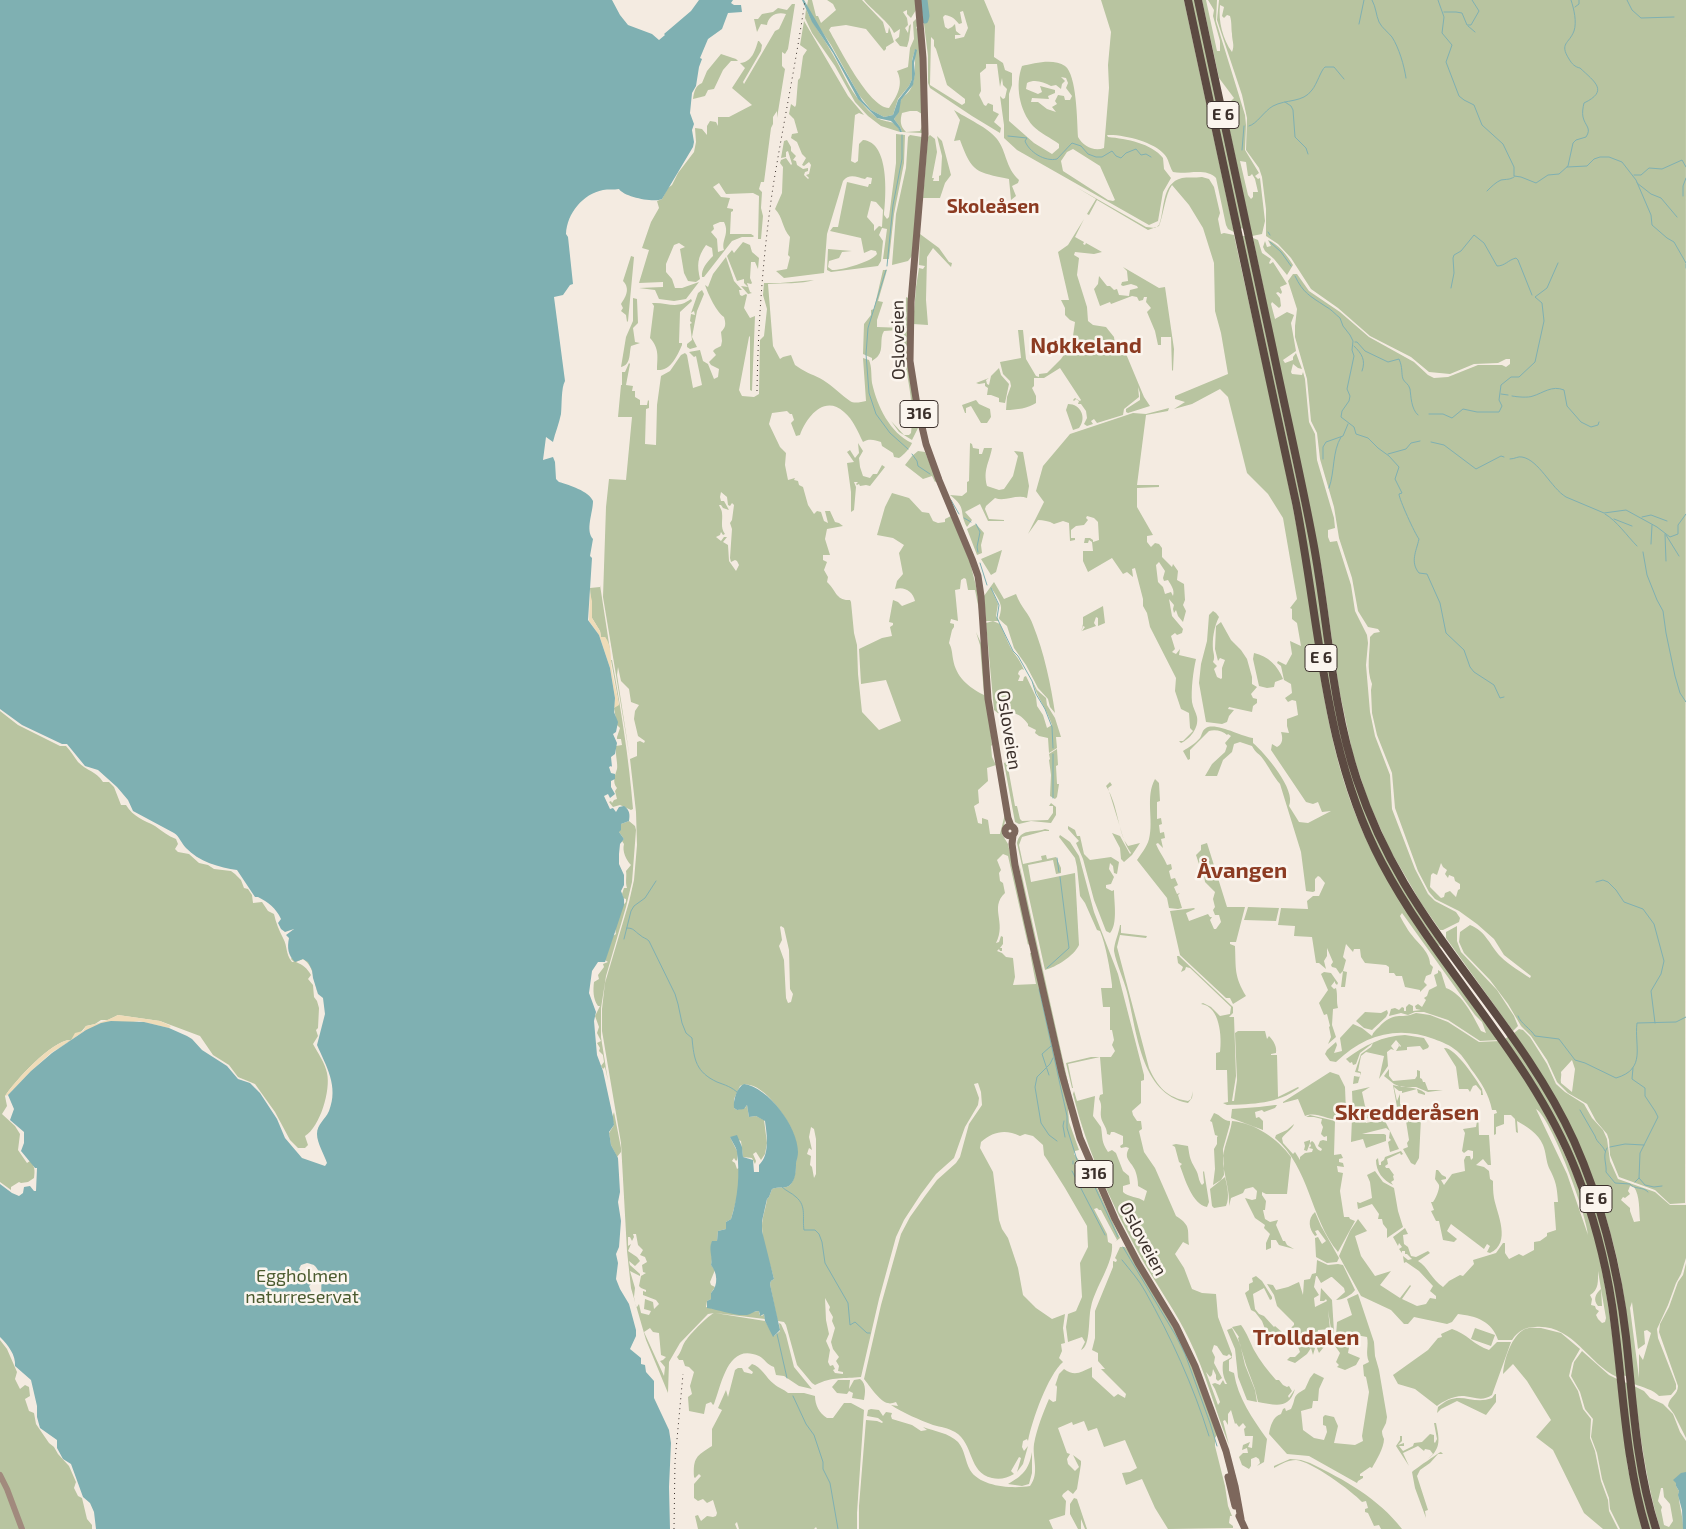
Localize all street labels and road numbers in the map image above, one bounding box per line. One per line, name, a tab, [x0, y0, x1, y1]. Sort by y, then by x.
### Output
road number: E 6	[1207, 102, 1239, 128]
street label: Osloveien	[887, 300, 909, 380]
road number: 316	[900, 400, 938, 428]
road number: E 6	[1305, 644, 1337, 671]
street label: Osloveien	[992, 689, 1026, 771]
road number: 316	[1075, 1160, 1113, 1188]
road number: E 6	[1580, 1186, 1612, 1212]
street label: Osloveien	[1115, 1198, 1171, 1280]

